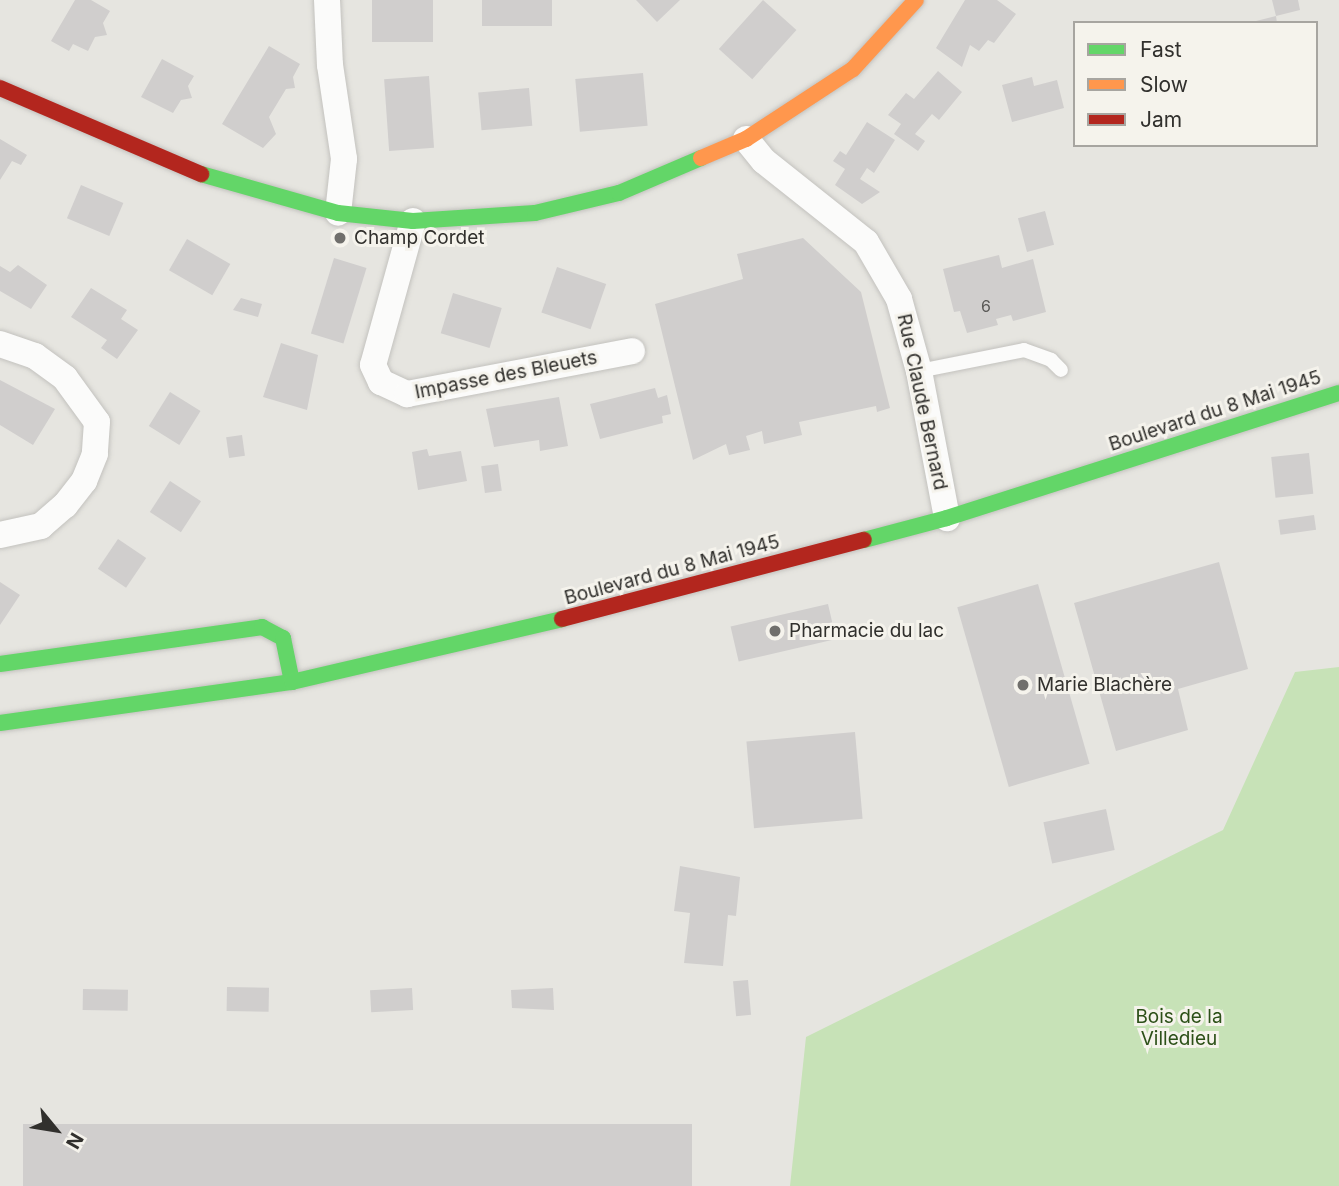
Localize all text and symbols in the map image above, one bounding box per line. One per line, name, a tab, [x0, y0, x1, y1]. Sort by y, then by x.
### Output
legend	[1073, 21, 1318, 147]
text: Fast	[1140, 37, 1182, 62]
text: Slow	[1140, 72, 1188, 97]
text: Jam	[1140, 107, 1182, 132]
place label: Champ Cordet	[354, 227, 484, 249]
marker: Champ Cordet	[332, 230, 348, 246]
house number: 6	[981, 296, 991, 316]
street label: Rue Claude Bernard	[892, 312, 952, 492]
street label: Impasse des Bleuets	[413, 346, 599, 404]
street label: Boulevard du 8 Mai 1945	[1106, 366, 1324, 456]
street label: Boulevard du 8 Mai 1945	[562, 530, 782, 610]
place label: Pharmacie du lac	[789, 620, 944, 642]
marker: Pharmacie du lac	[767, 623, 783, 639]
place label: Marie Blachère	[1037, 674, 1172, 696]
marker: Marie Blachère	[1015, 677, 1031, 693]
park label: Bois de la Villedieu	[1135, 1006, 1223, 1050]
north arrow	[21, 1095, 91, 1165]
text: N	[61, 1129, 88, 1153]

